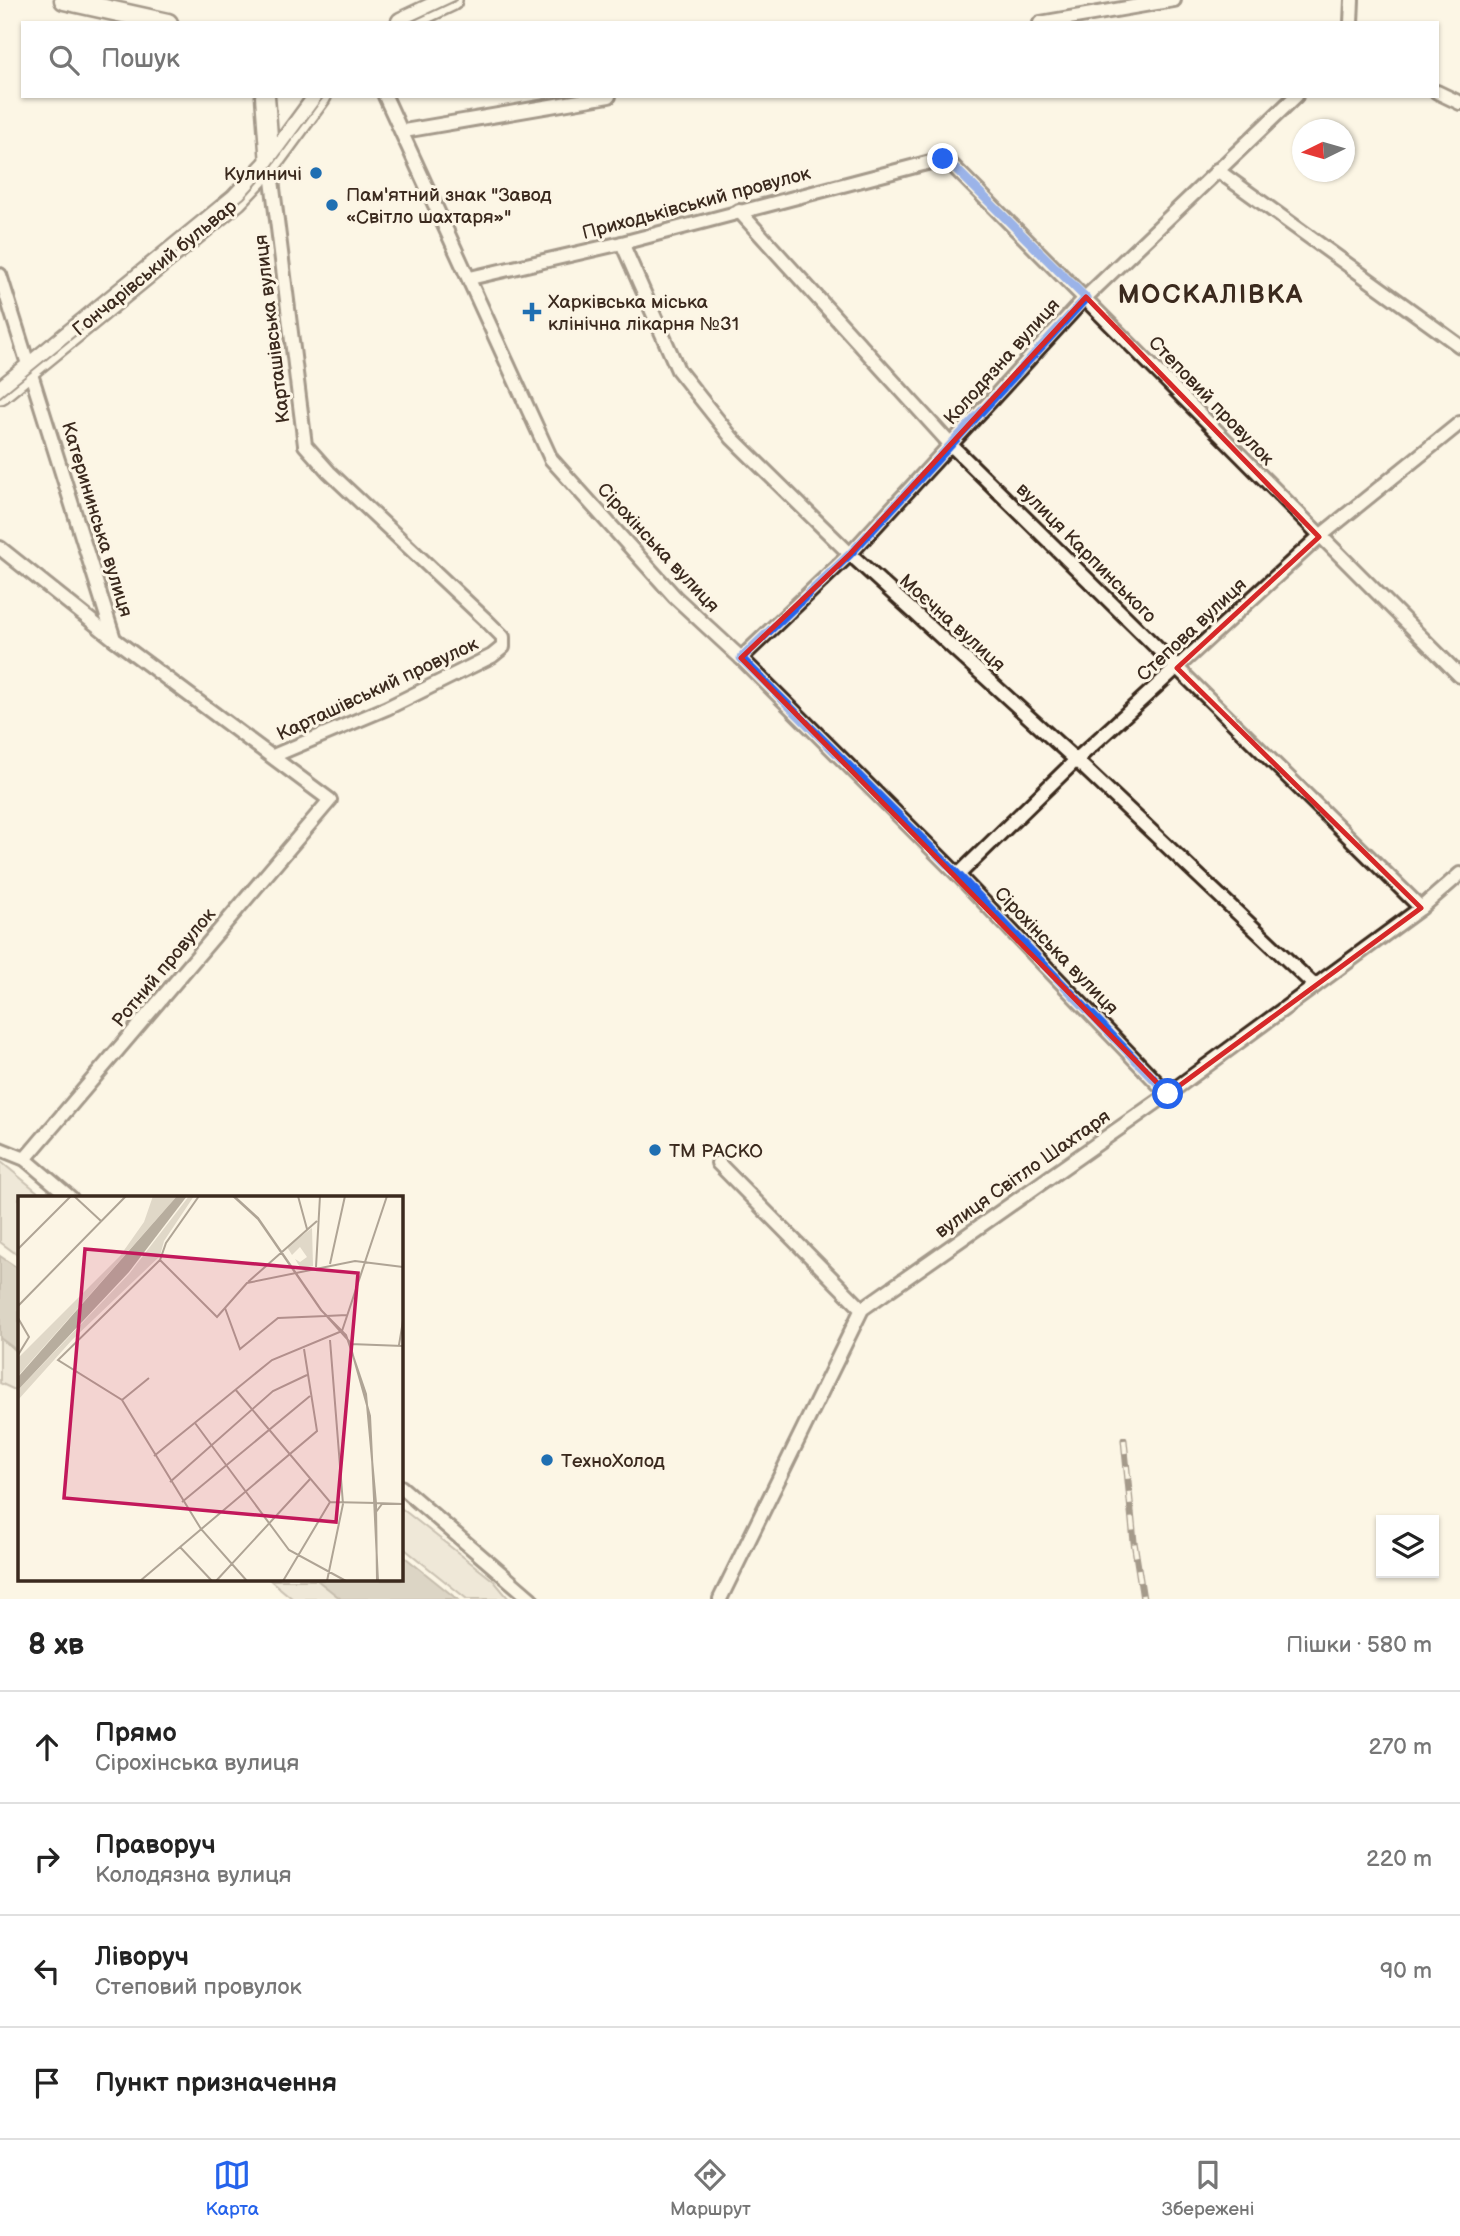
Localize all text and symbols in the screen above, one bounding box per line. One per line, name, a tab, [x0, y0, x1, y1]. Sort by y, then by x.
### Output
search box	[21, 21, 1439, 98]
icon: search	[45, 41, 83, 79]
text: Пошук	[101, 44, 180, 75]
north arrow	[1292, 119, 1355, 182]
route end	[927, 143, 958, 174]
street label: Приходьківський провулок	[580, 162, 813, 245]
place label: Кулиничі	[224, 163, 302, 186]
marker: Кулиничі	[308, 165, 324, 181]
place label: Пам'ятний знак "Завод «Світло шахтаря»"	[346, 184, 552, 229]
street label: Гончарівський бульвар	[68, 195, 242, 341]
marker: Пам'ятний знак "Завод «Світло шахтаря»"	[324, 197, 340, 213]
street label: Карташівська вулиця	[250, 233, 295, 424]
district label: МОСКАЛІВКА	[1118, 280, 1304, 311]
place label: Харківська міська клінічна лікарня №31	[548, 291, 739, 336]
street label: Колодязна вулиця	[939, 294, 1065, 430]
marker: Харківська міська клінічна лікарня №31	[522, 302, 542, 322]
street label: Степовий провулок	[1143, 332, 1279, 470]
street label: Катерининська вулиця	[56, 419, 137, 620]
street label: вулиця Карпинського	[1011, 478, 1161, 628]
street label: Сірохінська вулиця	[592, 479, 724, 618]
street label: Моєчна вулиця	[894, 570, 1010, 677]
street label: Степова вулиця	[1132, 573, 1252, 687]
street label: Карташівський провулок	[273, 633, 482, 746]
street label: Сірохінська вулиця	[989, 882, 1123, 1020]
street label: Ротний провулок	[107, 904, 221, 1032]
route start	[1152, 1078, 1183, 1109]
street label: вулиця Світло Шахтаря	[931, 1105, 1115, 1243]
place label: ТМ РАСКО	[669, 1140, 763, 1163]
marker: ТМ РАСКО	[647, 1142, 663, 1158]
inset map	[18, 1196, 402, 1582]
place label: ТехноХолод	[561, 1450, 665, 1473]
marker: ТехноХолод	[539, 1452, 555, 1468]
map controls	[1376, 1515, 1439, 1578]
button: layers	[1376, 1515, 1439, 1578]
text: 8 хв	[28, 1627, 84, 1663]
text: Пішки · 580 m	[1286, 1631, 1432, 1659]
text: Прямо	[95, 1718, 177, 1749]
icon: ahead	[28, 1728, 66, 1766]
text: 270 m	[1368, 1733, 1432, 1761]
text: Сірохінська вулиця	[95, 1749, 299, 1777]
text: Праворуч	[95, 1830, 216, 1861]
icon: right	[28, 1840, 66, 1878]
text: 220 m	[1366, 1845, 1432, 1873]
text: Колодязна вулиця	[95, 1861, 292, 1889]
text: Ліворуч	[95, 1942, 189, 1973]
icon: left	[28, 1952, 66, 1990]
text: 90 m	[1380, 1957, 1432, 1985]
text: Степовий провулок	[95, 1973, 302, 2001]
icon: arrive	[28, 2064, 66, 2102]
text: Пункт призначення	[95, 2068, 337, 2099]
tab: Карта	[206, 2156, 259, 2221]
tab: Маршрут	[670, 2156, 751, 2221]
tab: Збережені	[1162, 2156, 1254, 2221]

